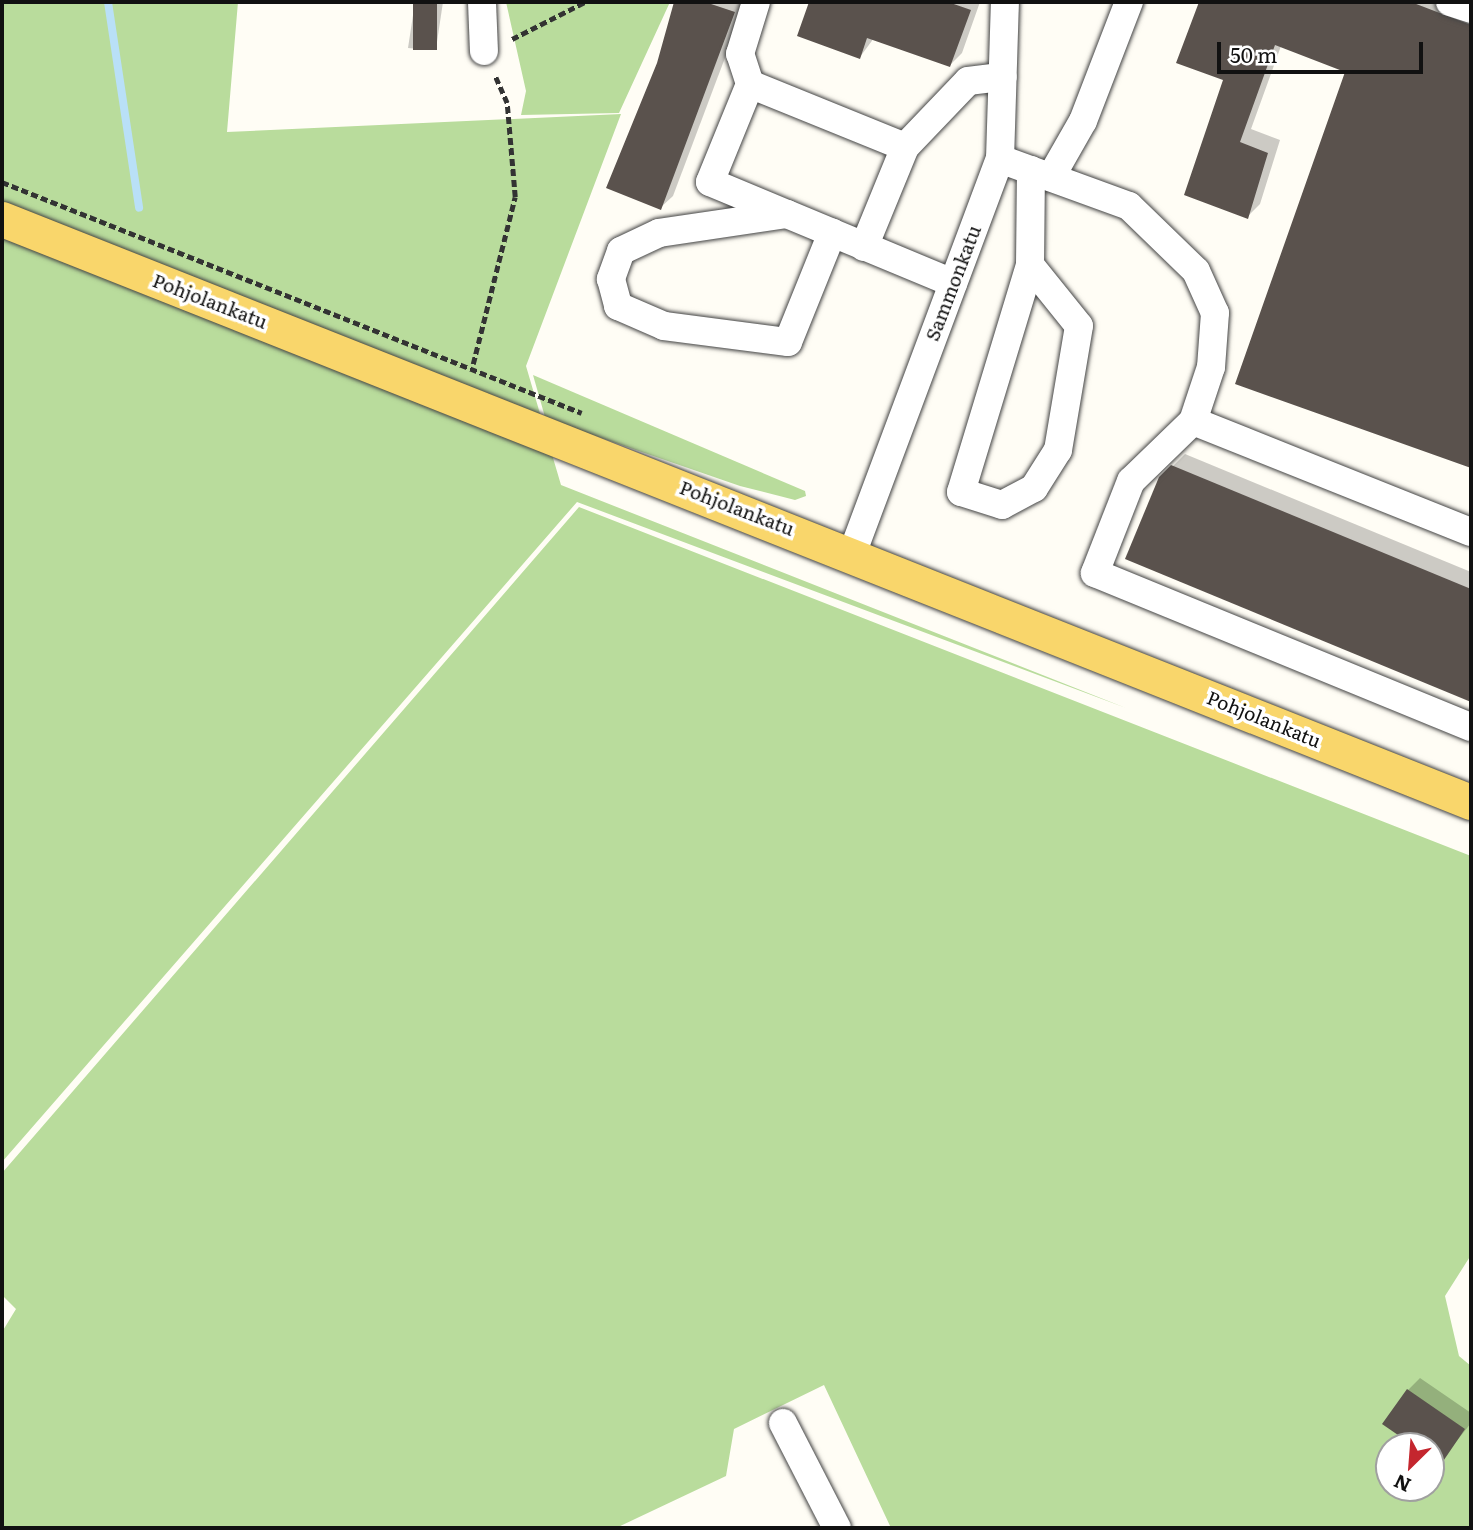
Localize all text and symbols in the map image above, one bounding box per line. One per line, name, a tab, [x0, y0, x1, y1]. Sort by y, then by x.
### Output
scale bar	[1221, 28, 1428, 72]
text: 50 m	[1230, 38, 1277, 69]
street label: Sammonkatu	[920, 222, 986, 344]
street label: Pohjolankatu	[149, 269, 271, 333]
street label: Pohjolankatu	[676, 476, 798, 540]
street label: Pohjolankatu	[1204, 686, 1324, 752]
north arrow	[1375, 1432, 1445, 1502]
text: N	[1389, 1468, 1415, 1500]

